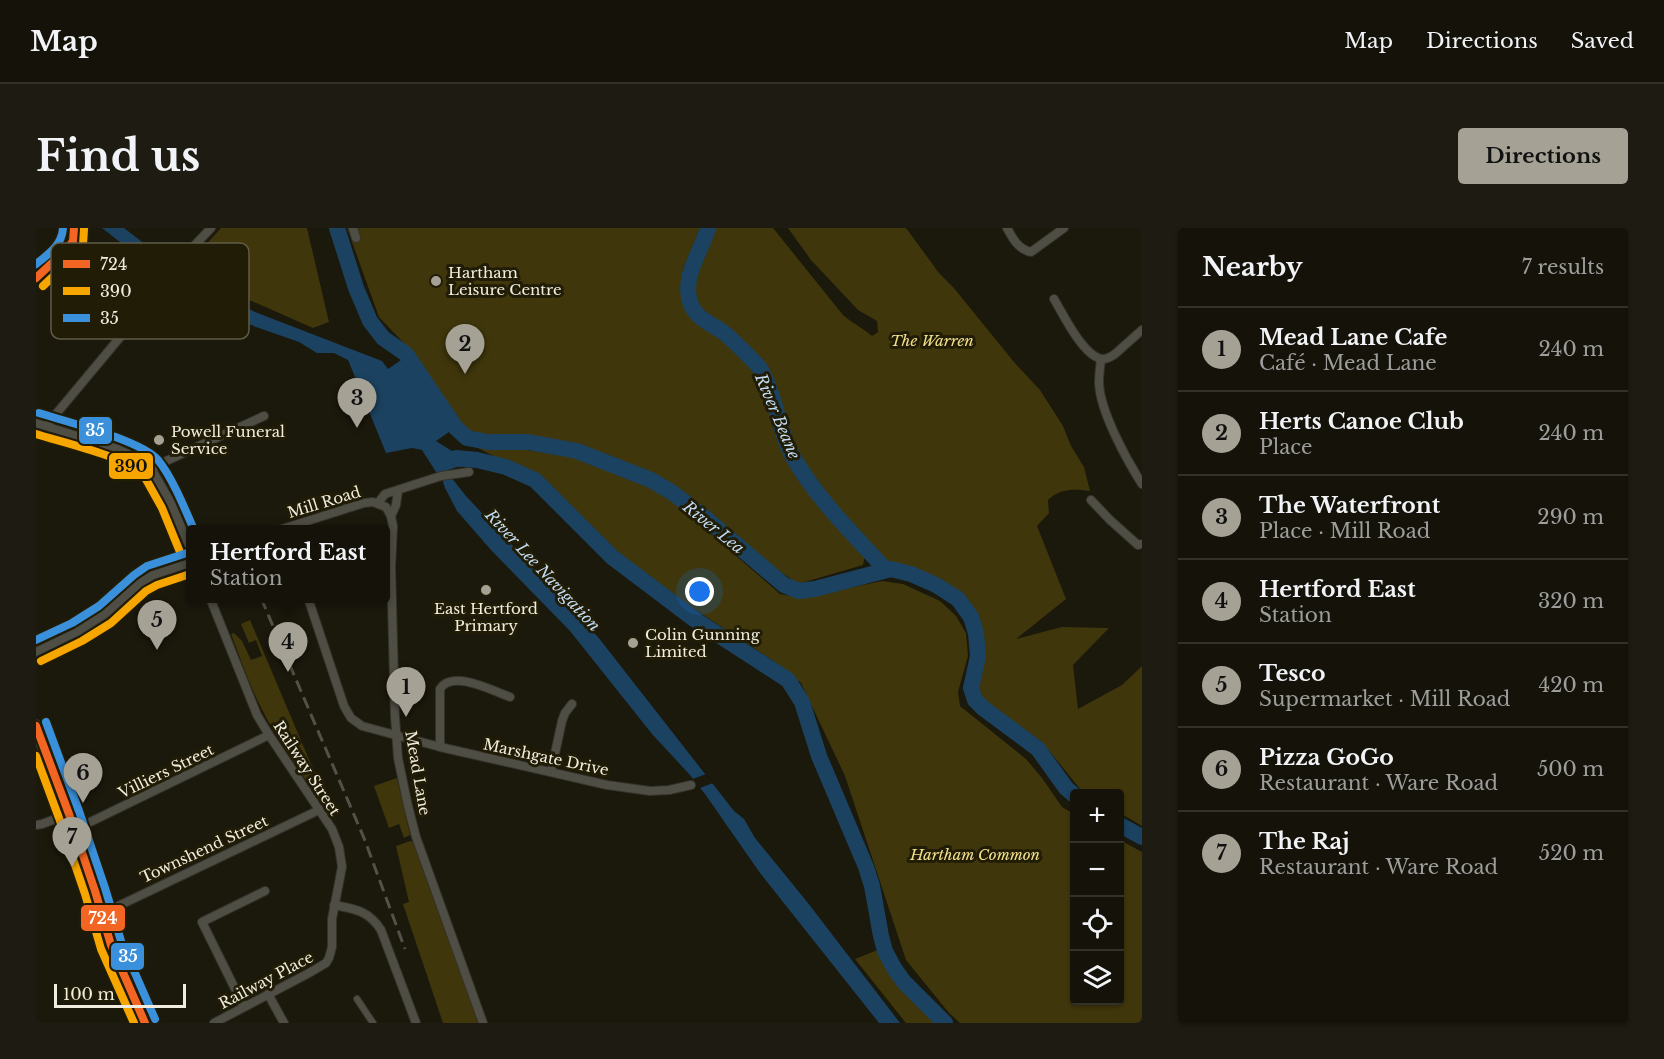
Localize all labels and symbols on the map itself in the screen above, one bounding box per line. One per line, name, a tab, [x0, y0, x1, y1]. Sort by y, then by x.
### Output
legend	[51, 243, 249, 339]
text: 724	[100, 254, 127, 274]
place label: Hartham Leisure Centre	[448, 263, 562, 299]
marker: Hartham Leisure Centre	[429, 274, 443, 288]
text: 390	[100, 281, 132, 301]
text: 35	[100, 308, 119, 328]
pin: 2	[446, 324, 484, 374]
park label: The Warren	[890, 331, 974, 350]
water label: River Beane	[751, 369, 805, 462]
pin: 3	[338, 378, 376, 428]
line badge: 35	[78, 416, 113, 445]
text: 35	[85, 420, 105, 440]
place label: Powell Funeral Service	[171, 422, 285, 458]
marker: Powell Funeral Service	[152, 433, 166, 447]
line badge: 390	[108, 452, 154, 480]
text: 390	[114, 456, 148, 476]
street label: Mill Road	[285, 482, 363, 522]
water label: River Lea	[679, 496, 749, 558]
water label: River Lee Navigation	[481, 504, 605, 635]
your location	[685, 577, 714, 606]
marker: East Hertford Primary	[479, 583, 493, 597]
place label: East Hertford Primary	[434, 599, 538, 635]
pin: 5	[138, 600, 176, 650]
pin: 4	[268, 622, 308, 672]
place label: Colin Gunning Limited	[645, 625, 761, 661]
marker: Colin Gunning Limited	[626, 636, 640, 650]
pin: 1	[386, 668, 425, 717]
street label: Railway Street	[269, 717, 345, 819]
street label: Mead Lane	[401, 729, 435, 817]
street label: Marshgate Drive	[482, 734, 610, 780]
street label: Villiers Street	[114, 740, 217, 803]
pin: 6	[64, 754, 102, 803]
street label: Townshend Street	[137, 811, 271, 887]
pin: 7	[52, 818, 92, 867]
park label: Hartham Common	[909, 845, 1040, 864]
line badge: 724	[80, 904, 126, 932]
text: 724	[88, 908, 118, 928]
line badge: 35	[110, 942, 145, 971]
text: 35	[118, 946, 138, 966]
street label: Railway Place	[216, 947, 316, 1013]
scale bar	[54, 981, 186, 1008]

